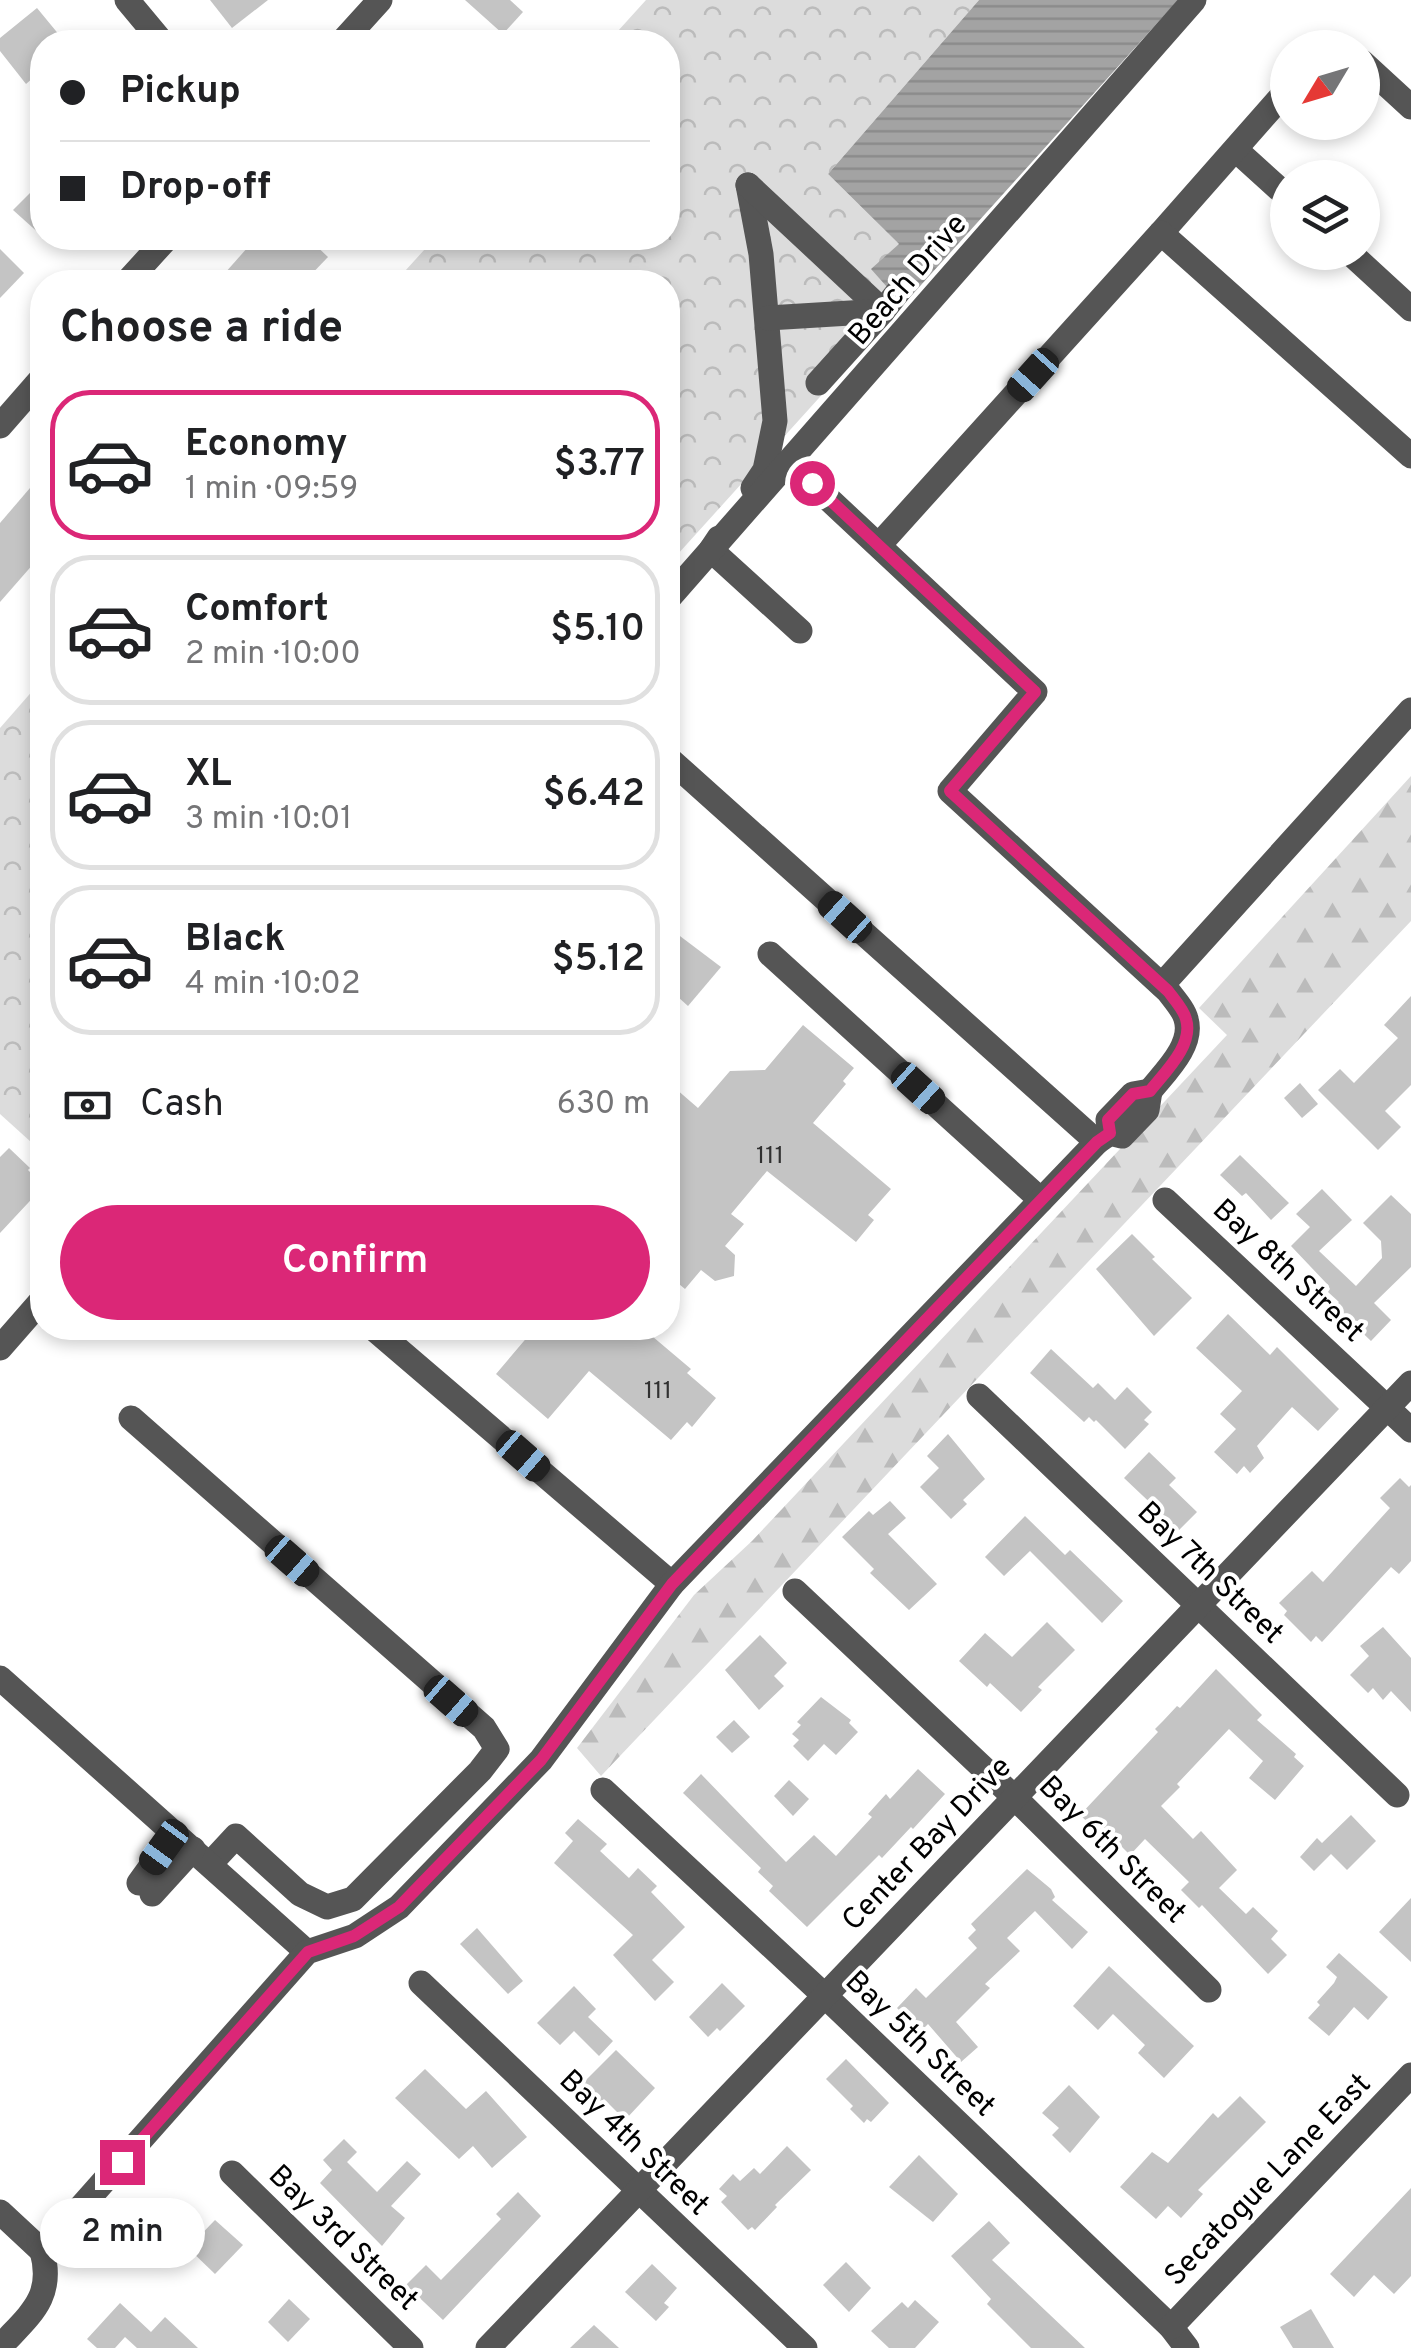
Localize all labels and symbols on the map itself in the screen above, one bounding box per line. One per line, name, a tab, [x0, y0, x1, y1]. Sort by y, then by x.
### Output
north arrow	[1270, 30, 1380, 140]
street label: Beach Drive	[842, 207, 976, 354]
car	[1002, 343, 1064, 407]
route start	[790, 461, 835, 506]
car	[813, 886, 877, 948]
car	[886, 1057, 950, 1119]
house number: 111	[756, 1141, 784, 1173]
street label: Bay 8th Street	[1204, 1192, 1371, 1351]
house number: 111	[644, 1376, 672, 1408]
car	[491, 1425, 555, 1487]
street label: Bay 7th Street	[1128, 1495, 1290, 1653]
car	[260, 1530, 324, 1592]
car	[419, 1670, 483, 1732]
street label: Center Bay Drive	[835, 1750, 1020, 1940]
street label: Bay 6th Street	[1030, 1769, 1193, 1932]
car	[134, 1814, 194, 1880]
street label: Bay 5th Street	[836, 1964, 1002, 2126]
street label: Bay 4th Street	[550, 2063, 716, 2225]
street label: Secatogue Lane East	[1158, 2067, 1380, 2295]
route end	[100, 2140, 145, 2185]
street label: Bay 3rd Street	[260, 2158, 425, 2320]
callout: 2 min	[39, 2197, 204, 2267]

